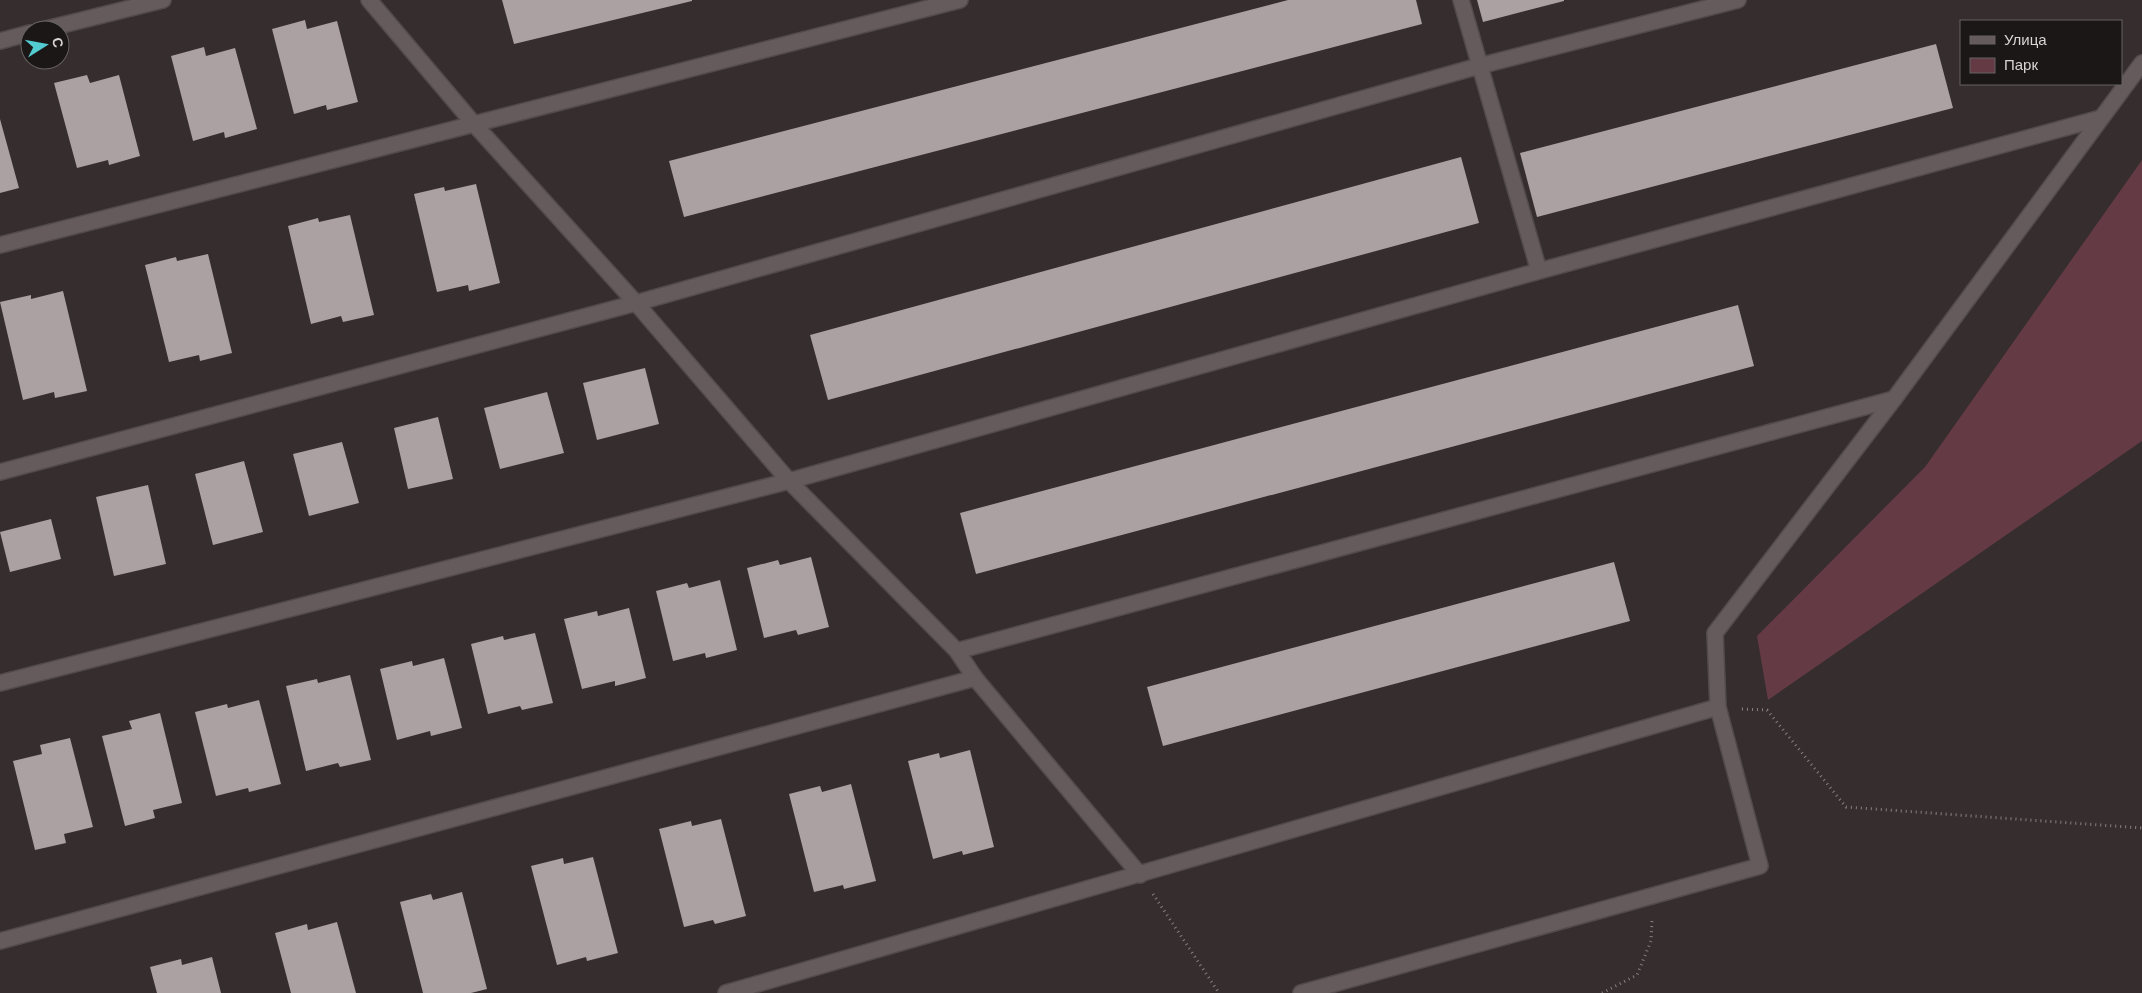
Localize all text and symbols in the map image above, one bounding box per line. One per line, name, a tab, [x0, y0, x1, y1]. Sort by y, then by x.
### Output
north arrow	[20, 20, 70, 70]
legend	[1960, 20, 2122, 85]
text: Улица	[2004, 30, 2047, 50]
text: С	[48, 36, 68, 49]
text: Парк	[2004, 55, 2038, 75]

